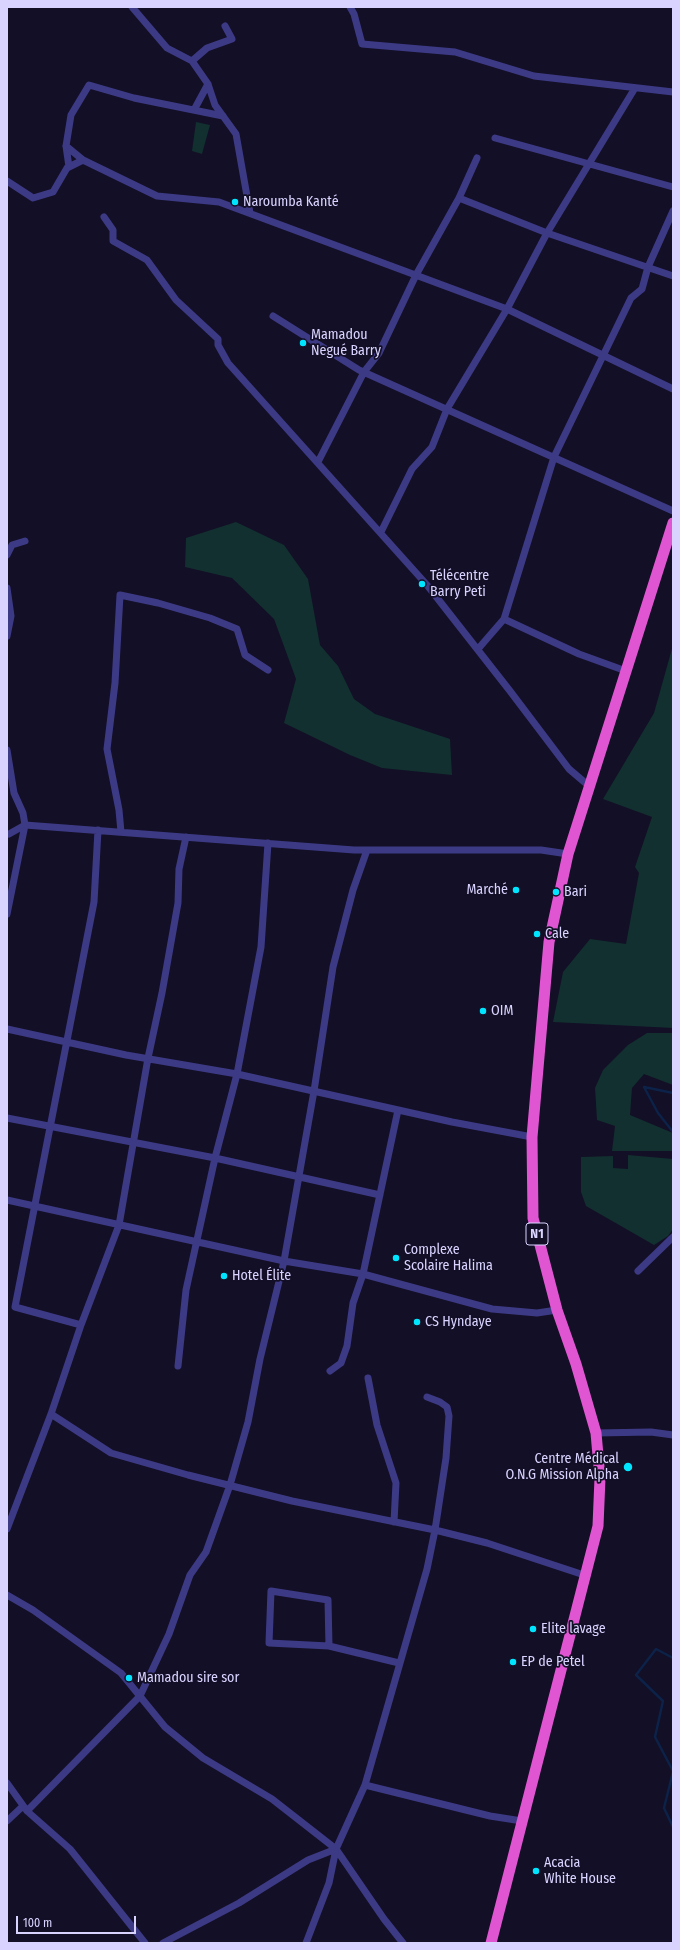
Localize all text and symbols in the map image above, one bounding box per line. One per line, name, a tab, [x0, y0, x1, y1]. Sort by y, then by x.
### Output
place label: Naroumba Kanté	[243, 194, 339, 210]
marker: Naroumba Kanté	[230, 197, 240, 207]
place label: Mamadou Negué Barry	[311, 327, 381, 360]
marker: Mamadou Negué Barry	[298, 338, 308, 348]
place label: Télécentre Barry Peti	[430, 568, 489, 600]
marker: Télécentre Barry Peti	[417, 579, 427, 589]
place label: Marché	[466, 882, 508, 898]
place label: Bari	[564, 884, 587, 900]
marker: Marché	[511, 885, 521, 895]
marker: Bari	[551, 887, 561, 897]
place label: Cale	[545, 926, 569, 942]
marker: Cale	[532, 929, 542, 939]
place label: OIM	[491, 1003, 513, 1019]
marker: OIM	[478, 1006, 488, 1016]
road number: N1	[526, 1223, 548, 1245]
place label: Complexe Scolaire Halima	[404, 1242, 493, 1274]
marker: Complexe Scolaire Halima	[391, 1253, 401, 1263]
place label: Hotel Élite	[232, 1268, 291, 1284]
marker: Hotel Élite	[219, 1271, 229, 1281]
place label: CS Hyndaye	[425, 1314, 492, 1330]
marker: CS Hyndaye	[412, 1317, 422, 1327]
place label: Centre Médical O.N.G Mission Alpha	[505, 1451, 619, 1484]
marker: Centre Médical O.N.G Mission Alpha	[622, 1461, 634, 1473]
place label: Elite lavage	[541, 1621, 606, 1637]
marker: Elite lavage	[528, 1624, 538, 1634]
place label: EP de Petel	[521, 1654, 585, 1670]
marker: EP de Petel	[508, 1657, 518, 1667]
place label: Mamadou sire sor	[137, 1670, 239, 1686]
marker: Mamadou sire sor	[124, 1673, 134, 1683]
place label: Acacia White House	[544, 1855, 616, 1888]
marker: Acacia White House	[531, 1866, 541, 1876]
scale bar	[18, 1908, 138, 1934]
text: 100 m	[23, 1916, 52, 1930]

